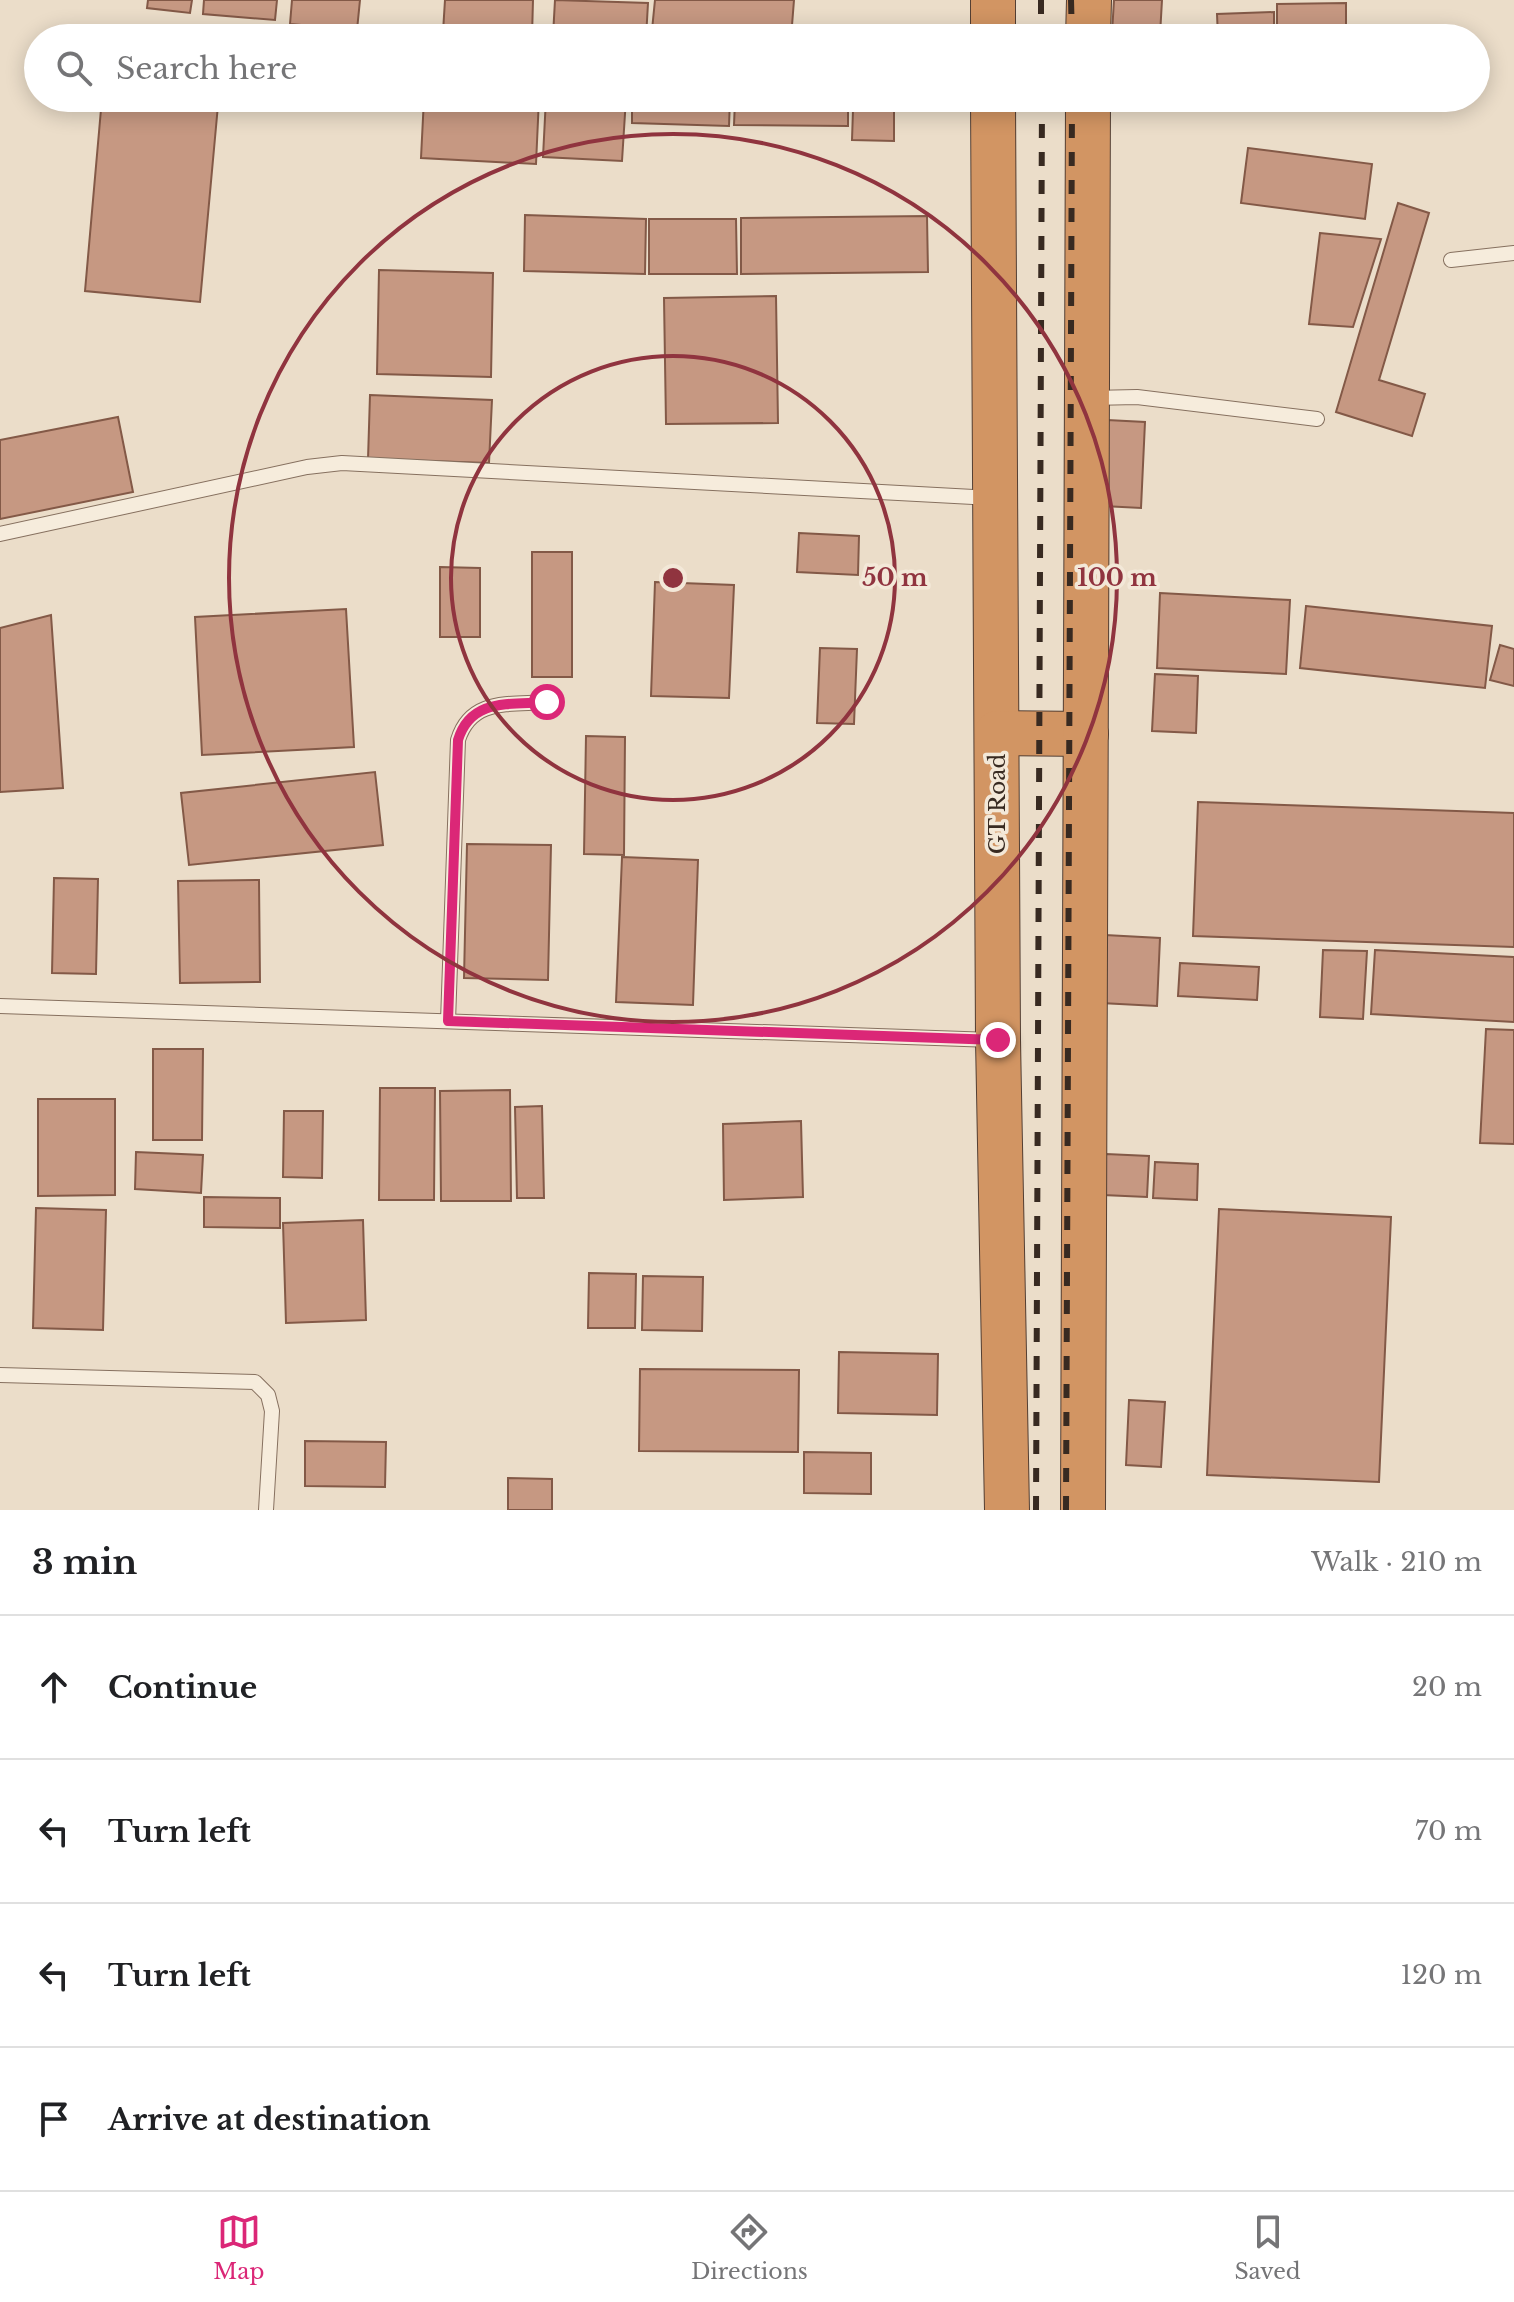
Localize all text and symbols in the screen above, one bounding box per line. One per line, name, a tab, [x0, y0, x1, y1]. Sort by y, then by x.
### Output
search box	[24, 24, 1490, 112]
icon: search	[52, 46, 96, 90]
text: Search here	[116, 50, 297, 87]
text: 50 m	[862, 563, 928, 592]
text: 100 m	[1077, 563, 1157, 592]
centre of rings	[659, 564, 687, 592]
route start	[529, 684, 565, 720]
street label: GT Road	[984, 754, 1011, 854]
route end	[980, 1022, 1016, 1058]
text: 3 min	[32, 1541, 137, 1583]
text: Walk · 210 m	[1311, 1546, 1482, 1578]
icon: ahead	[32, 1665, 76, 1709]
text: Continue	[108, 1669, 257, 1706]
text: 20 m	[1412, 1671, 1482, 1703]
icon: left	[32, 1809, 76, 1853]
text: Turn left	[108, 1813, 251, 1850]
text: 70 m	[1415, 1815, 1482, 1847]
icon: left	[32, 1953, 76, 1997]
text: Turn left	[108, 1957, 251, 1994]
text: 120 m	[1400, 1959, 1482, 1991]
icon: arrive	[32, 2097, 76, 2141]
text: Arrive at destination	[108, 2101, 431, 2138]
tab: Map	[213, 2210, 264, 2285]
tab: Directions	[691, 2210, 808, 2285]
tab: Saved	[1234, 2210, 1301, 2285]

